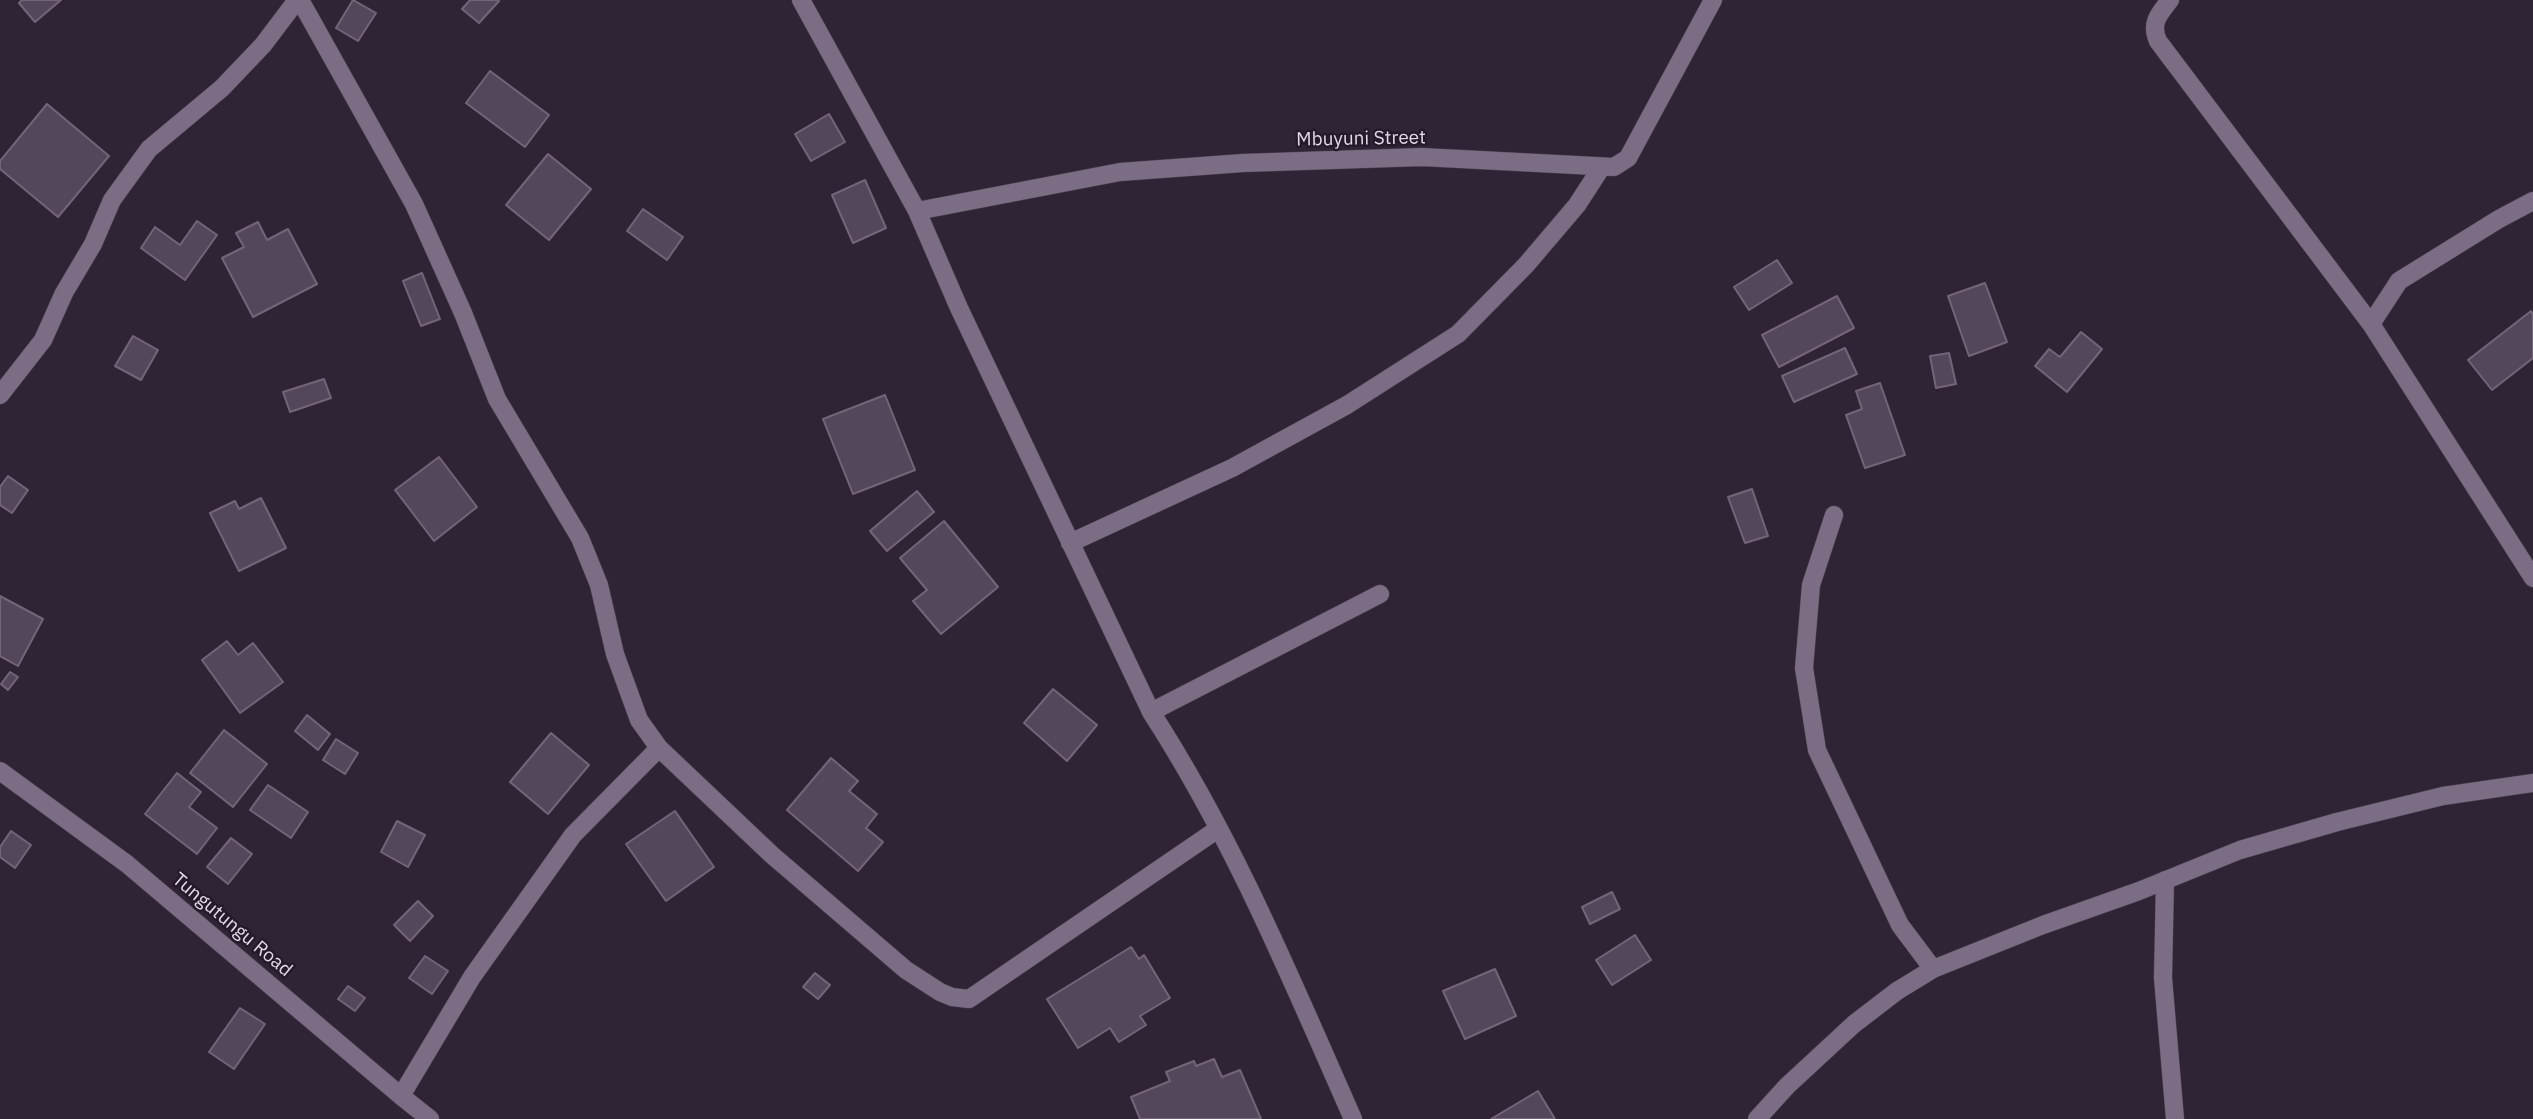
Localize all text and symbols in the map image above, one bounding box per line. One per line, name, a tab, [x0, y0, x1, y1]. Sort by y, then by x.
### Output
street label: Mbuyuni Street	[1296, 126, 1426, 152]
street label: Tungutungu Road	[167, 868, 297, 982]

